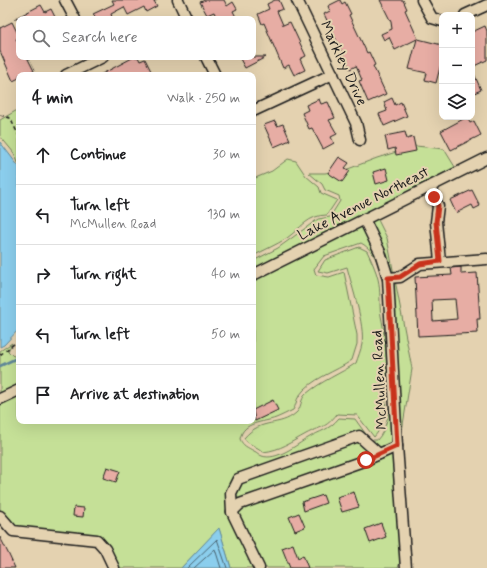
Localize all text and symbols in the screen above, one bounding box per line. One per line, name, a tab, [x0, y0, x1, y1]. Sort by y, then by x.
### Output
map controls	[439, 12, 475, 120]
button: +	[439, 12, 475, 48]
search box	[16, 16, 256, 60]
street label: Markley Drive	[315, 18, 372, 109]
icon: search	[30, 27, 52, 49]
text: Search here	[62, 28, 138, 48]
button: −	[439, 48, 475, 84]
button: layers	[439, 84, 475, 120]
text: 4 min	[32, 87, 73, 109]
text: Walk · 250 m	[167, 90, 240, 107]
icon: ahead	[32, 144, 54, 166]
text: Continue	[70, 145, 126, 165]
text: 30 m	[213, 146, 240, 163]
street label: Lake Avenue Northeast	[294, 162, 433, 246]
route end	[425, 188, 443, 206]
text: Turn left	[70, 196, 130, 216]
icon: left	[32, 204, 54, 226]
text: 130 m	[207, 206, 240, 223]
text: McMullen Road	[70, 216, 156, 233]
icon: right	[32, 264, 54, 286]
text: Turn right	[70, 265, 137, 285]
text: 40 m	[211, 266, 240, 283]
icon: left	[32, 324, 54, 346]
text: Turn left	[70, 325, 130, 345]
text: 50 m	[211, 326, 240, 343]
street label: McMullen Road	[367, 330, 393, 430]
icon: arrive	[32, 384, 54, 406]
text: Arrive at destination	[70, 385, 199, 405]
route start	[357, 451, 375, 469]

